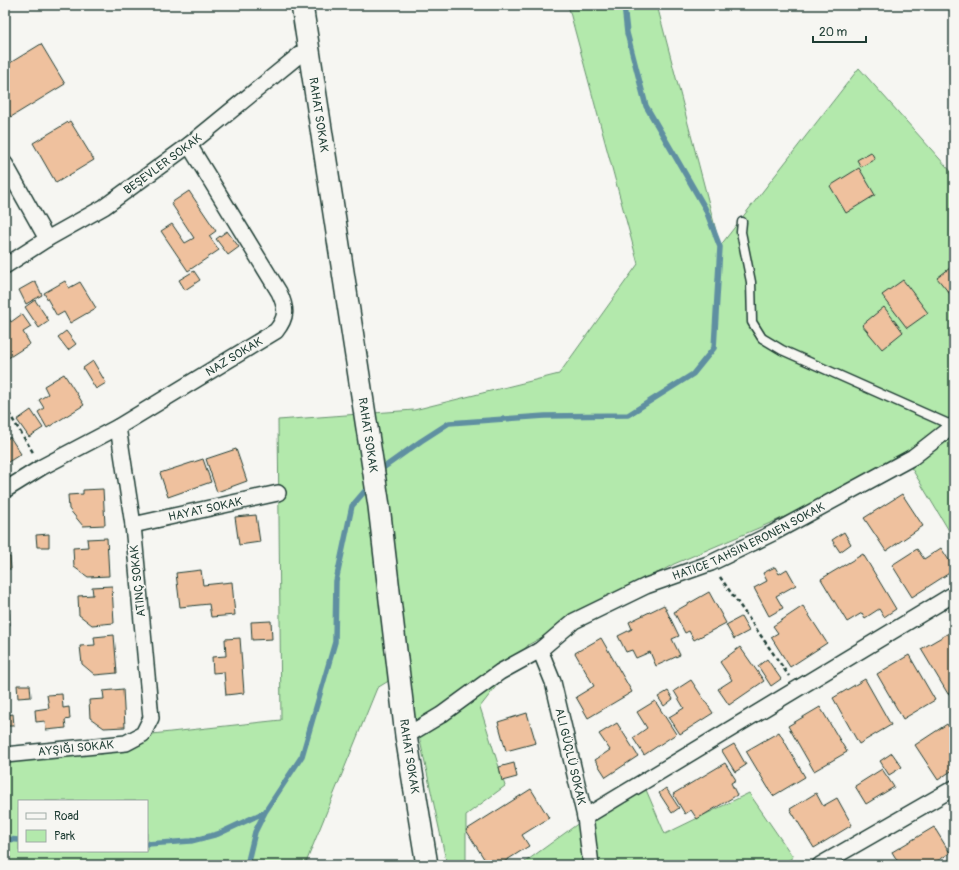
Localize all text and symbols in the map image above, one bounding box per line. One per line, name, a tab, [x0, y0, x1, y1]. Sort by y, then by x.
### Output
scale bar	[813, 18, 866, 44]
text: 20 m	[819, 25, 848, 40]
street label: RAHAT SOKAK	[306, 76, 332, 153]
street label: BEŞEVLER SOKAK	[121, 130, 205, 198]
street label: NAZ SOKAK	[203, 334, 265, 380]
street label: RAHAT SOKAK	[355, 397, 381, 473]
street label: HAYAT SOKAK	[167, 494, 244, 525]
street label: HATICE TAHSIN ERONEN SOKAK	[670, 499, 827, 584]
street label: ATINÇ SOKAK	[127, 544, 149, 618]
street label: ALI GÜÇLÜ SOKAK	[552, 707, 589, 806]
street label: RAHAT SOKAK	[397, 718, 423, 795]
street label: AYŞIĞI SOKAK	[37, 737, 114, 759]
legend	[18, 800, 148, 852]
text: Road	[54, 809, 79, 824]
text: Park	[54, 829, 75, 844]

